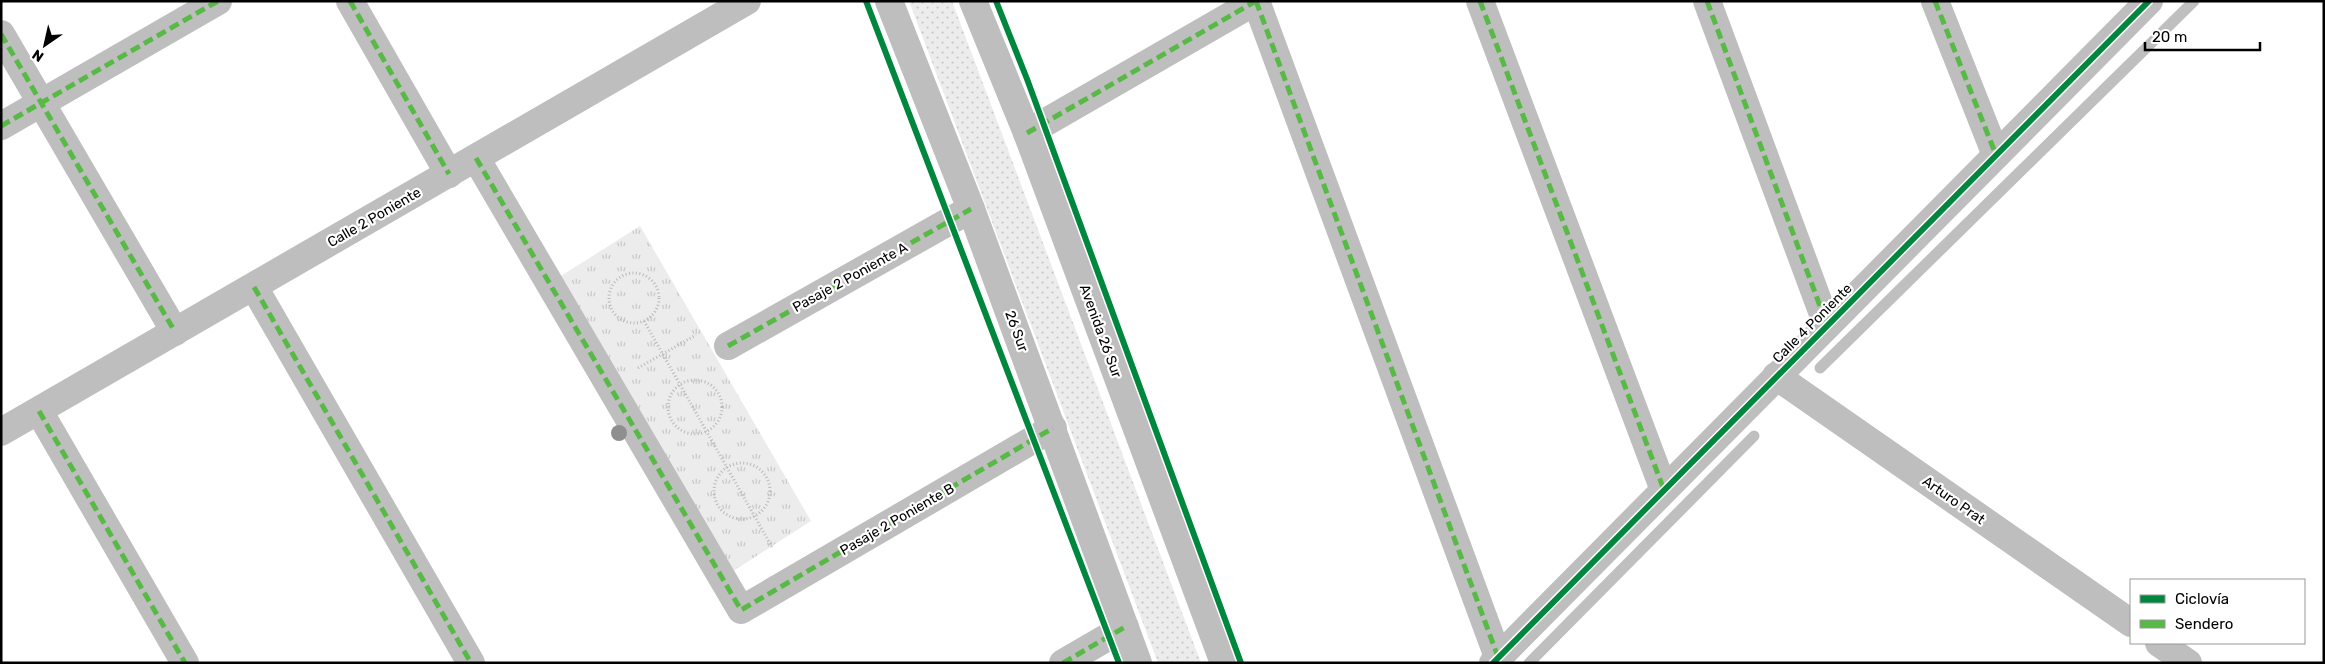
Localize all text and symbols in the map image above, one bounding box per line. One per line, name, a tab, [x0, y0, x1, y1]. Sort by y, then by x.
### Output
north arrow	[20, 20, 70, 70]
scale bar	[2145, 20, 2260, 52]
text: 20 m	[2152, 28, 2187, 46]
text: N	[29, 45, 47, 65]
street label: Calle 2 Poniente	[324, 184, 424, 251]
street label: Pasaje 2 Poniente A	[790, 238, 911, 316]
street label: Calle 4 Poniente	[1769, 280, 1856, 367]
street label: Avenida 26 Sur	[1076, 282, 1126, 381]
street label: 26 Sur	[1001, 308, 1032, 355]
street label: Arturo Prat	[1919, 473, 1989, 528]
street label: Pasaje 2 Poniente B	[837, 480, 957, 559]
legend	[2130, 579, 2305, 644]
text: Ciclovía	[2175, 590, 2229, 608]
text: Sendero	[2175, 615, 2233, 633]

